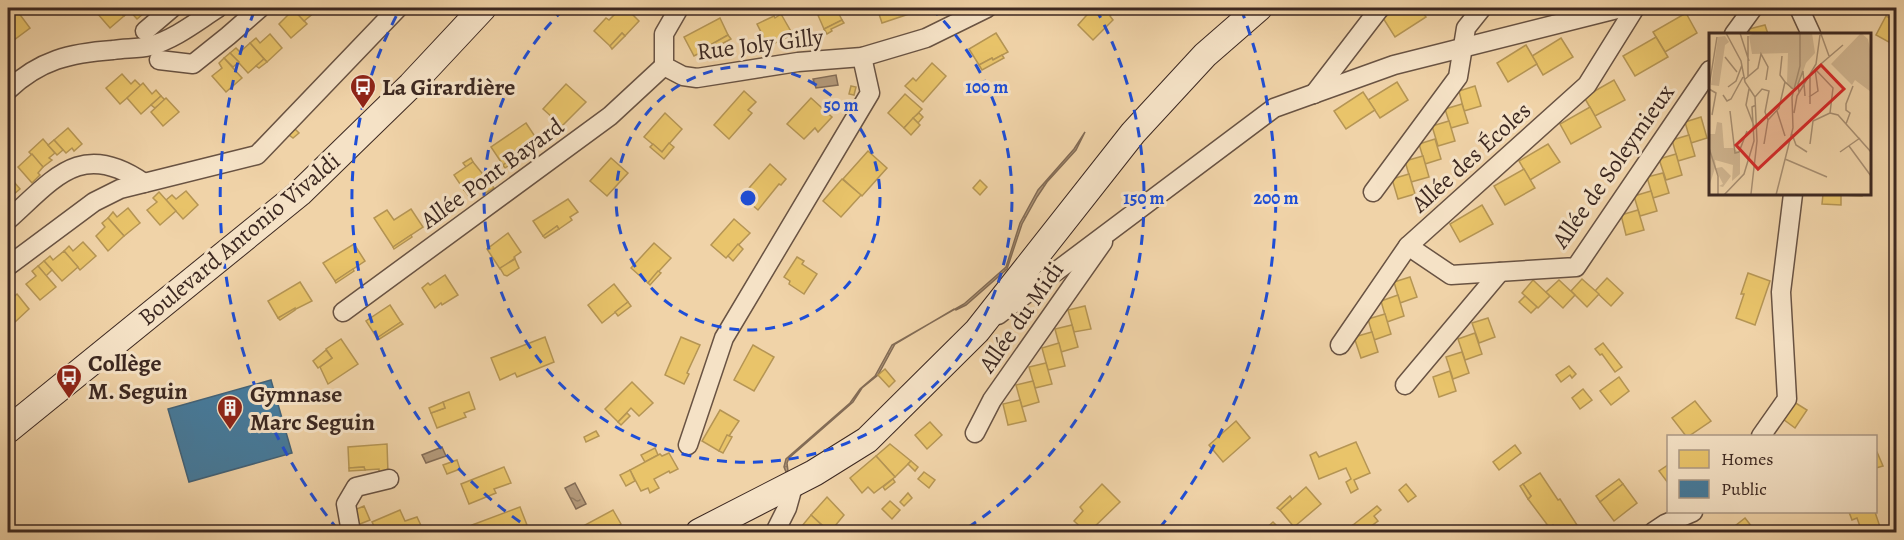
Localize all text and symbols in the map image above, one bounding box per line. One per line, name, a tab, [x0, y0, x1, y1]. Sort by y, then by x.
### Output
street label: Rue Joly Gilly	[695, 20, 825, 68]
inset map	[1709, 33, 1871, 195]
place label: La Girardière	[382, 71, 515, 103]
bus stop icon: La Girardière	[348, 72, 378, 110]
text: 100 m	[966, 75, 1008, 99]
street label: Allée de Soleymieux	[1544, 77, 1682, 255]
text: 50 m	[824, 93, 858, 117]
street label: Allée des Écoles	[1403, 95, 1538, 220]
street label: Allée Pont Bayard	[413, 110, 570, 236]
street label: Boulevard Antonio Vivaldi	[131, 145, 347, 333]
text: 150 m	[1123, 186, 1165, 210]
text: 200 m	[1253, 186, 1299, 210]
centre of rings	[738, 188, 758, 208]
street label: Allée du Midi	[970, 255, 1071, 380]
place label: Collège M. Seguin	[88, 347, 188, 407]
bus stop icon: Collège M. Seguin	[54, 362, 84, 400]
place label: Gymnase Marc Seguin	[250, 378, 375, 438]
building icon: Gymnase Marc Seguin	[215, 393, 245, 431]
legend	[1667, 435, 1877, 513]
text: Homes	[1721, 447, 1773, 471]
text: Public	[1721, 477, 1767, 501]

